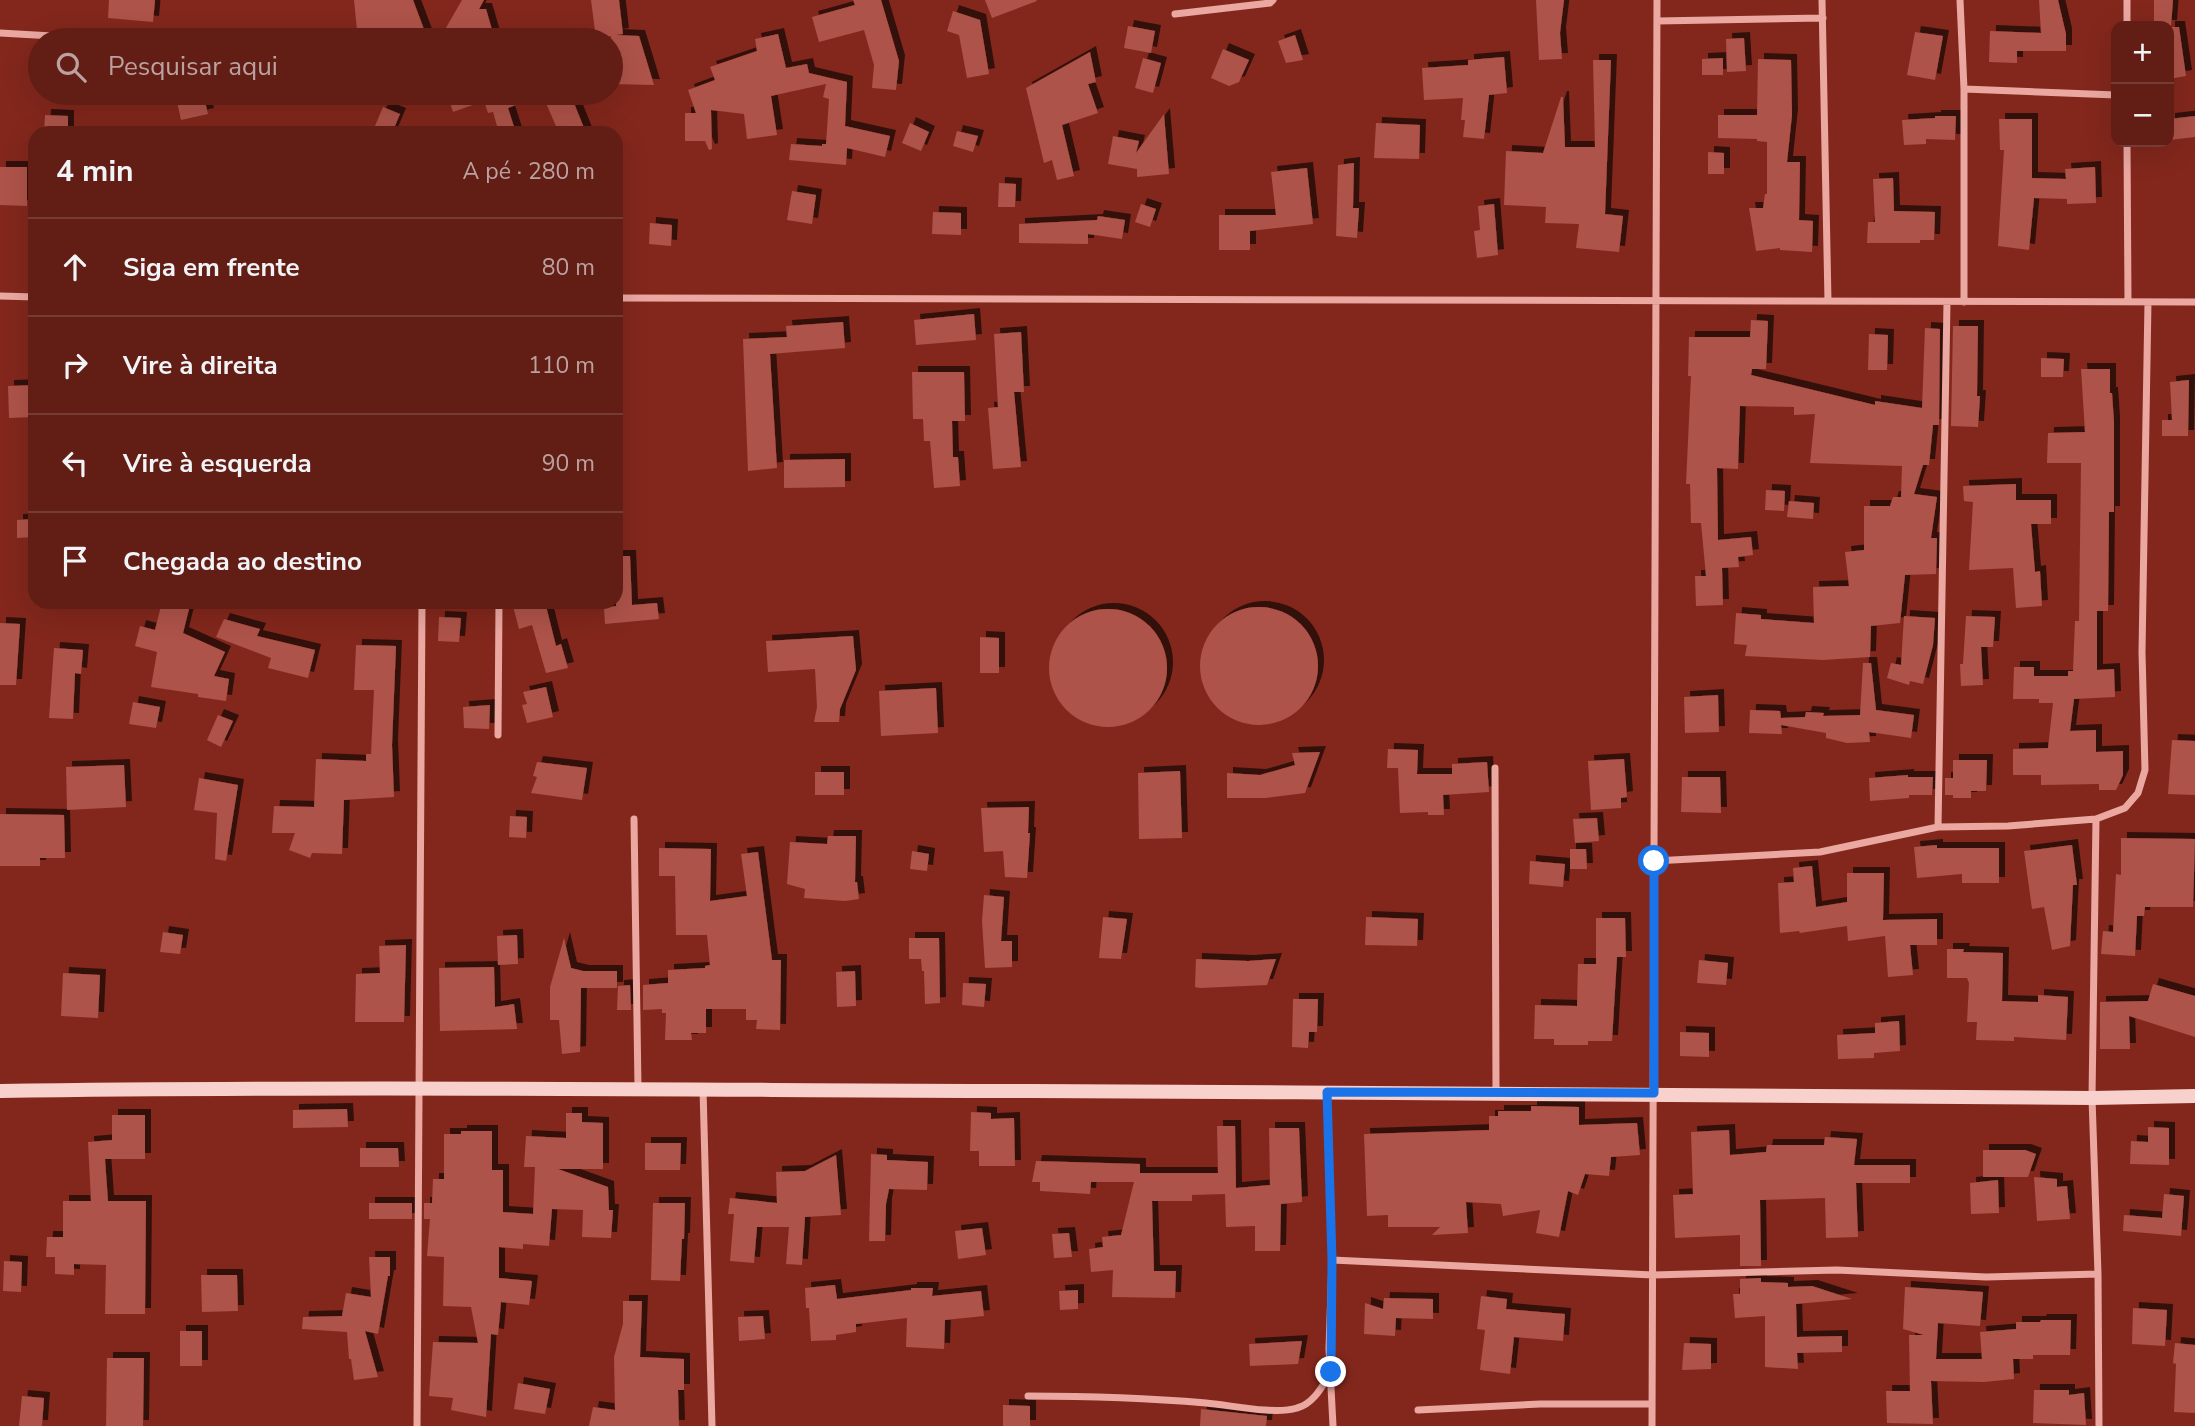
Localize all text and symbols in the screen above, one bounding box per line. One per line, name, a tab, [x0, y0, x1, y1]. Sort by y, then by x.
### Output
map controls	[2111, 21, 2174, 147]
button: +	[2111, 21, 2174, 84]
search box	[28, 28, 623, 105]
icon: search	[52, 48, 90, 86]
text: Pesquisar aqui	[108, 49, 278, 84]
button: −	[2111, 84, 2174, 147]
text: 4 min	[56, 151, 134, 192]
text: A pé · 280 m	[463, 156, 595, 187]
icon: ahead	[56, 248, 94, 286]
text: Siga em frente	[123, 250, 300, 285]
text: 80 m	[542, 252, 595, 283]
icon: right	[56, 346, 94, 384]
text: Vire à direita	[123, 348, 278, 383]
text: 110 m	[528, 350, 595, 381]
icon: left	[56, 444, 94, 482]
text: Vire à esquerda	[123, 446, 312, 481]
text: 90 m	[542, 448, 595, 479]
icon: arrive	[56, 542, 94, 580]
text: Chegada ao destino	[123, 544, 362, 579]
route start	[1638, 845, 1669, 876]
route end	[1315, 1356, 1346, 1387]

